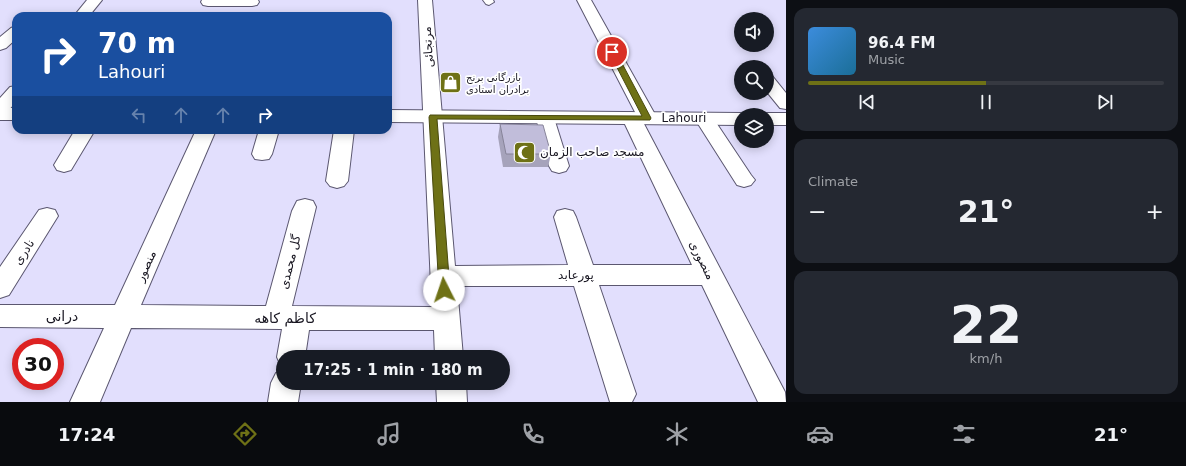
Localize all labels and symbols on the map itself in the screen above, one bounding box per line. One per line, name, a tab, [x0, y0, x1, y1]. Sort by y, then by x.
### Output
street label: مرتجائی	[420, 26, 437, 68]
pin	[595, 35, 629, 69]
shop icon: بازرگانی برنج برادران استادی	[437, 70, 463, 96]
place label: بازرگانی برنج برادران استادی	[466, 72, 529, 95]
street label: Lahouri	[662, 111, 706, 125]
mosque icon: مسجد صاحب الزمان	[512, 139, 538, 165]
place label: مسجد صاحب الزمان	[540, 145, 644, 160]
street label: گل محمدی	[277, 233, 304, 291]
street label: نادری	[11, 237, 38, 268]
street label: منصوری	[685, 238, 718, 282]
street label: منصور	[133, 248, 160, 285]
street label: پورعابد	[558, 268, 594, 283]
position arrow	[423, 269, 465, 311]
street label: درانی	[46, 308, 78, 325]
street label: کاظم کاهه	[254, 310, 316, 327]
speed limit sign: 30	[12, 338, 64, 390]

